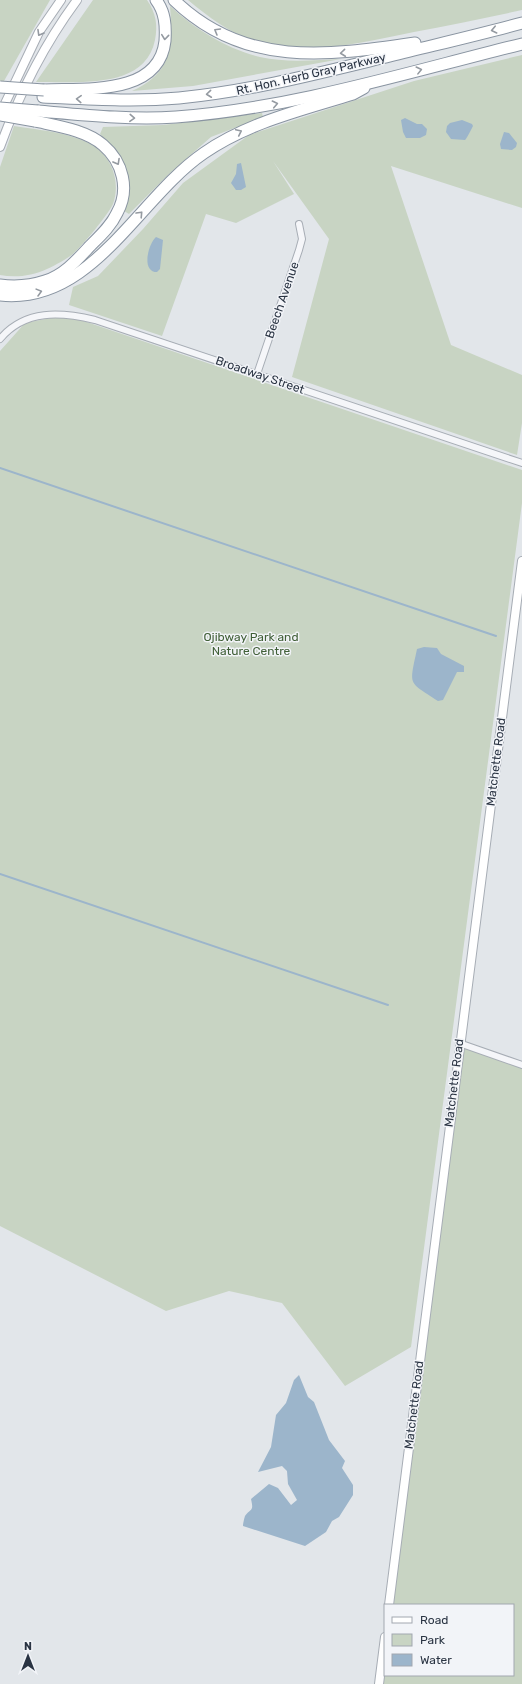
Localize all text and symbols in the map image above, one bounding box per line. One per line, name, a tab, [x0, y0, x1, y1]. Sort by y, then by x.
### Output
one-way arrow	[491, 26, 497, 34]
one-way arrow	[37, 28, 44, 36]
one-way arrow	[214, 29, 221, 36]
one-way arrow	[161, 34, 170, 40]
one-way arrow	[340, 48, 346, 57]
street label: Rt. Hon. Herb Gray Parkway	[235, 50, 387, 98]
one-way arrow	[415, 66, 422, 75]
one-way arrow	[206, 90, 212, 99]
one-way arrow	[76, 94, 82, 103]
one-way arrow	[272, 101, 279, 109]
one-way arrow	[129, 114, 135, 123]
one-way arrow	[235, 129, 243, 137]
one-way arrow	[112, 158, 119, 165]
one-way arrow	[135, 211, 142, 219]
street label: Beech Avenue	[262, 260, 302, 340]
one-way arrow	[35, 288, 42, 297]
street label: Broadway Street	[214, 353, 307, 397]
park label: Ojibway Park and Nature Centre	[203, 630, 299, 658]
street label: Matchette Road	[484, 717, 508, 807]
street label: Matchette Road	[442, 1038, 466, 1128]
street label: Matchette Road	[402, 1360, 426, 1450]
legend	[384, 1604, 514, 1676]
text: Road	[420, 1613, 448, 1627]
text: Park	[420, 1633, 446, 1647]
north arrow	[8, 1636, 48, 1676]
text: N	[24, 1640, 32, 1653]
text: Water	[420, 1653, 452, 1667]

